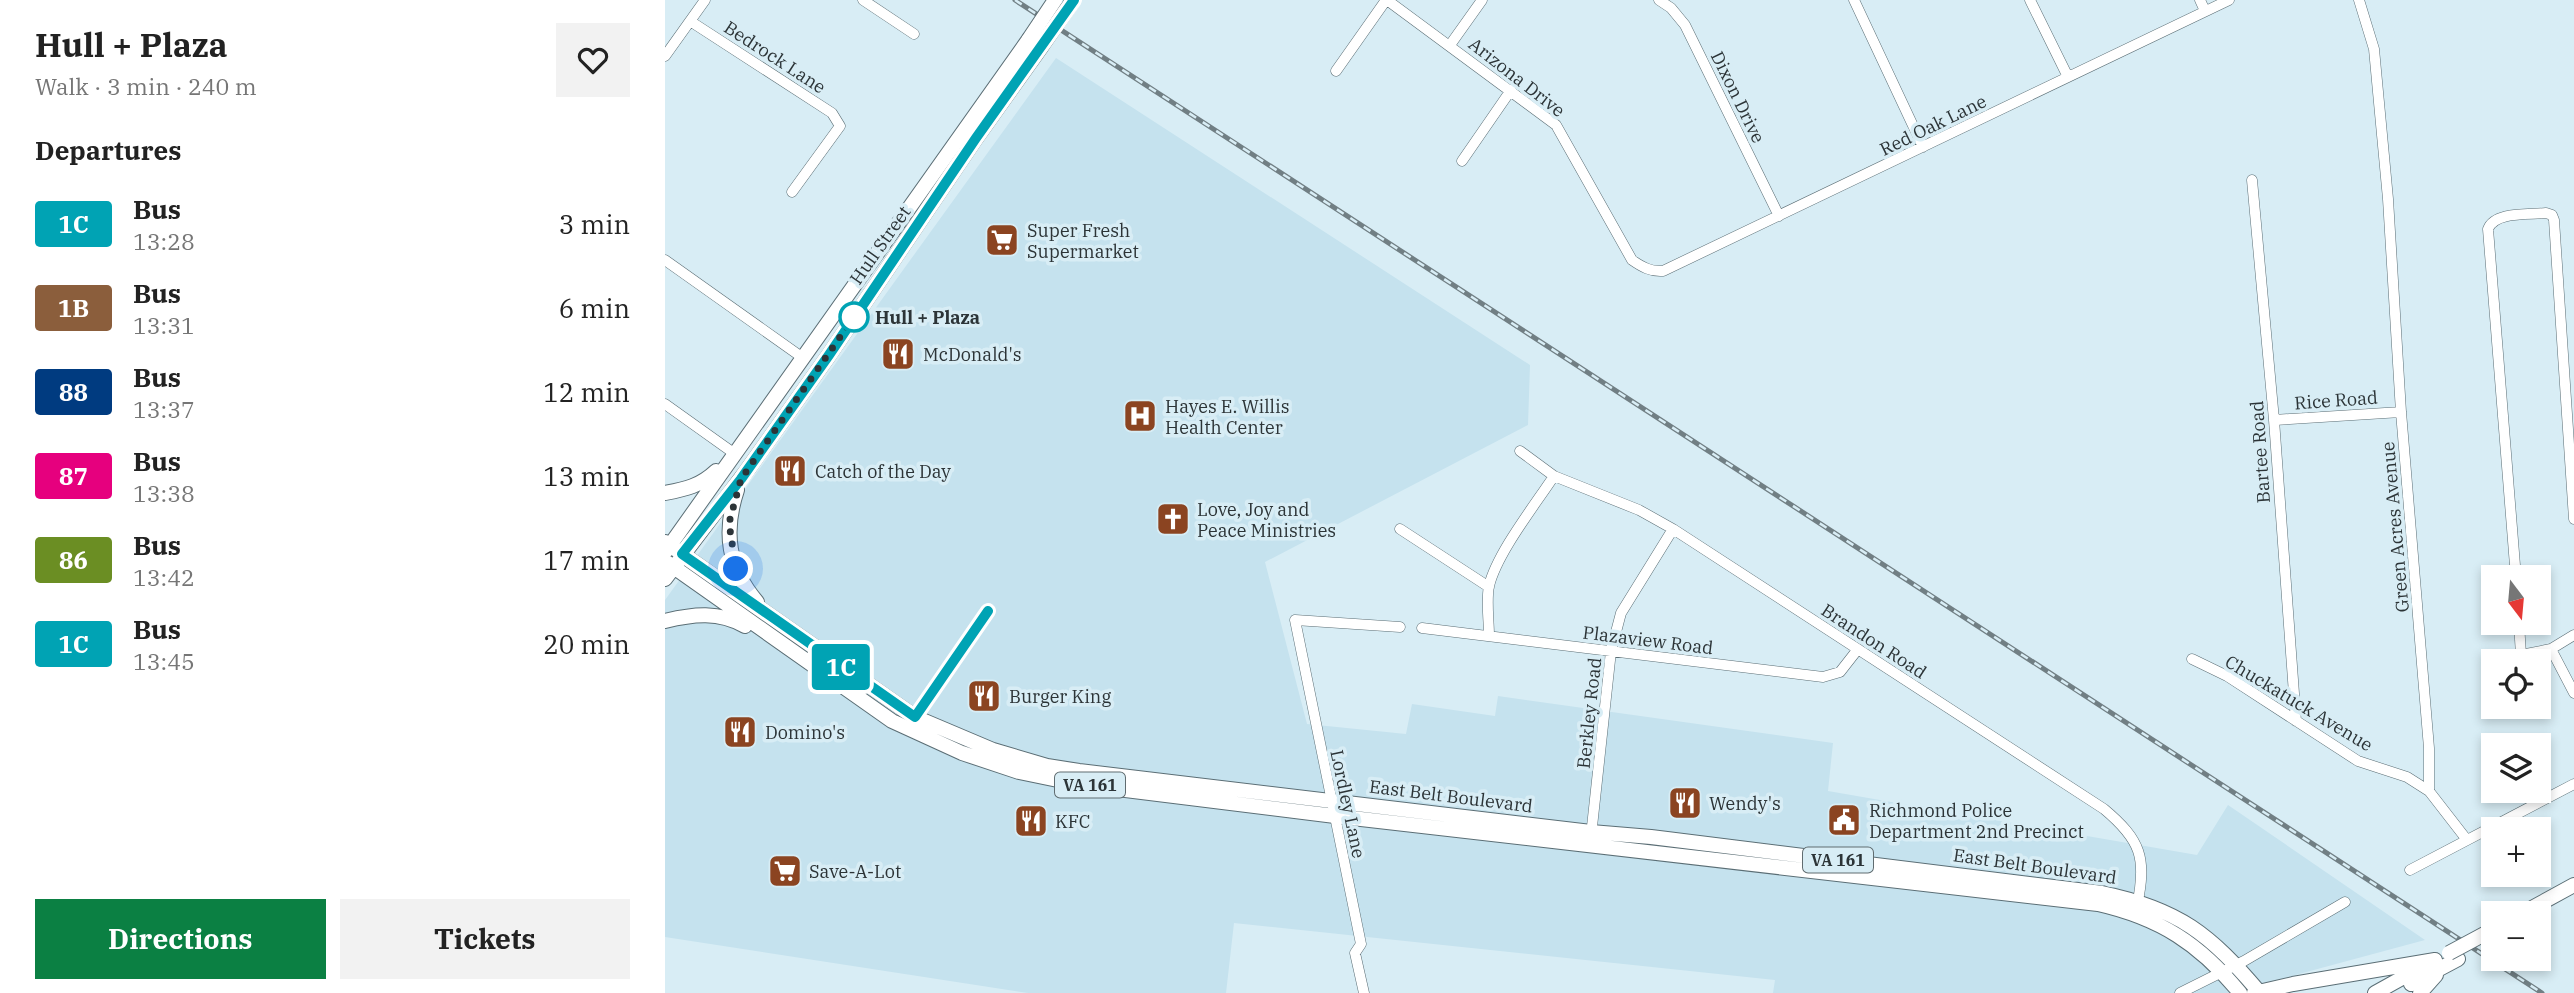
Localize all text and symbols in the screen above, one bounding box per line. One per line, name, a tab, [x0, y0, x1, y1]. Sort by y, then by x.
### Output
street label: Bedrock Lane	[720, 16, 830, 98]
text: Hull + Plaza	[35, 23, 228, 66]
button: heart	[556, 23, 630, 97]
street label: Arizona Drive	[1464, 32, 1570, 122]
street label: Dixon Drive	[1706, 47, 1770, 147]
text: Walk · 3 min · 240 m	[35, 71, 257, 101]
street label: Red Oak Lane	[1876, 89, 1990, 161]
text: Departures	[35, 133, 181, 167]
text: Bus	[133, 192, 181, 226]
street label: Hull Street	[845, 201, 915, 289]
text: 3 min	[559, 207, 630, 241]
text: 1C	[58, 208, 89, 240]
place label: Super Fresh Supermarket	[1027, 219, 1139, 263]
supermarket icon: Super Fresh Supermarket	[983, 221, 1021, 259]
text: 13:28	[133, 226, 195, 256]
text: Bus	[133, 276, 181, 310]
text: 6 min	[559, 291, 630, 325]
text: 1B	[58, 292, 89, 324]
marker: Hull + Plaza	[839, 302, 869, 332]
place label: Hull + Plaza	[875, 306, 980, 329]
text: 13:31	[133, 310, 195, 340]
restaurant icon: McDonald's	[879, 335, 917, 373]
place label: McDonald's	[923, 343, 1022, 366]
text: Bus	[133, 360, 181, 394]
text: 12 min	[543, 375, 630, 409]
text: 88	[59, 376, 88, 408]
street label: Rice Road	[2293, 386, 2379, 414]
text: 13:37	[133, 394, 195, 424]
place label: Hayes E. Willis Health Center	[1165, 395, 1289, 439]
hospital icon: Hayes E. Willis Health Center	[1121, 397, 1159, 435]
street label: Bartee Road	[2245, 400, 2275, 504]
street label: Green Acres Avenue	[2376, 441, 2414, 613]
text: Bus	[133, 444, 181, 478]
restaurant icon: Catch of the Day	[771, 452, 809, 490]
text: 13 min	[543, 459, 630, 493]
text: 87	[59, 460, 88, 492]
place label: Catch of the Day	[815, 460, 951, 483]
text: 13:38	[133, 478, 195, 508]
place label: Love, Joy and Peace Ministries	[1197, 498, 1336, 542]
church icon: Love, Joy and Peace Ministries	[1154, 500, 1192, 538]
text: Bus	[133, 528, 181, 562]
text: 17 min	[543, 543, 630, 577]
text: 86	[59, 544, 88, 576]
your location	[718, 551, 753, 586]
text: 13:42	[133, 562, 195, 592]
north arrow	[2481, 565, 2551, 635]
map controls	[2481, 565, 2551, 971]
street label: Brandon Road	[1817, 598, 1931, 684]
text: Bus	[133, 612, 181, 646]
street label: Plazaview Road	[1581, 621, 1715, 659]
text: 20 min	[543, 627, 630, 661]
text: 1C	[58, 628, 89, 660]
line badge: 1C	[809, 644, 873, 690]
text: 13:45	[133, 646, 195, 676]
button: locate	[2481, 649, 2551, 719]
street label: Chuckatuck Avenue	[2221, 650, 2377, 756]
text: 1C	[826, 651, 856, 683]
street label: Berkley Road	[1572, 656, 1606, 770]
restaurant icon: Burger King	[965, 677, 1003, 715]
place label: Burger King	[1009, 685, 1111, 708]
restaurant icon: Domino's	[721, 713, 759, 751]
place label: Domino's	[765, 721, 845, 744]
button: layers	[2481, 733, 2551, 803]
street label: Lordley Lane	[1325, 748, 1371, 860]
road number: VA 161	[1055, 772, 1125, 798]
street label: East Belt Boulevard	[1368, 775, 1534, 817]
restaurant icon: Wendy's	[1666, 784, 1704, 822]
place label: Wendy's	[1709, 792, 1781, 815]
place label: Richmond Police Department 2nd Precinct	[1869, 799, 2084, 843]
public building icon: Richmond Police Department 2nd Precinct	[1825, 801, 1863, 839]
restaurant icon: KFC	[1012, 802, 1050, 840]
place label: KFC	[1055, 810, 1090, 833]
button: +	[2481, 817, 2551, 887]
street label: East Belt Boulevard	[1952, 843, 2118, 889]
road number: VA 161	[1803, 848, 1873, 873]
supermarket icon: Save-A-Lot	[766, 852, 804, 890]
place label: Save-A-Lot	[809, 860, 901, 883]
button: Directions	[35, 899, 326, 979]
button: Tickets	[340, 899, 630, 979]
button: −	[2481, 901, 2551, 971]

